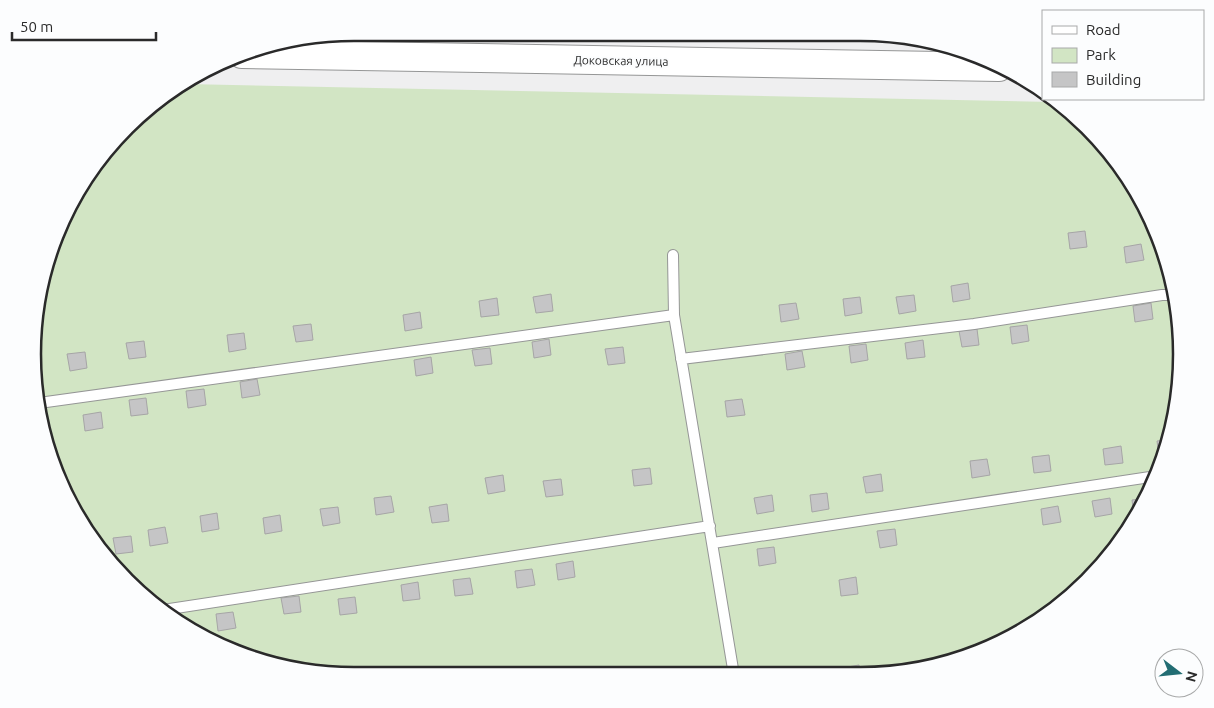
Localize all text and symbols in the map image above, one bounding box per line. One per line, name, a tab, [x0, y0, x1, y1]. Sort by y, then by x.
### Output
scale bar	[12, 10, 156, 42]
legend	[1042, 10, 1204, 100]
text: 50 m	[20, 18, 53, 35]
text: Road	[1086, 21, 1121, 38]
text: Park	[1086, 46, 1116, 63]
street label: Доковская улица	[573, 53, 669, 68]
text: Building	[1086, 71, 1141, 88]
north arrow	[1154, 648, 1204, 698]
text: N	[1182, 669, 1201, 684]

